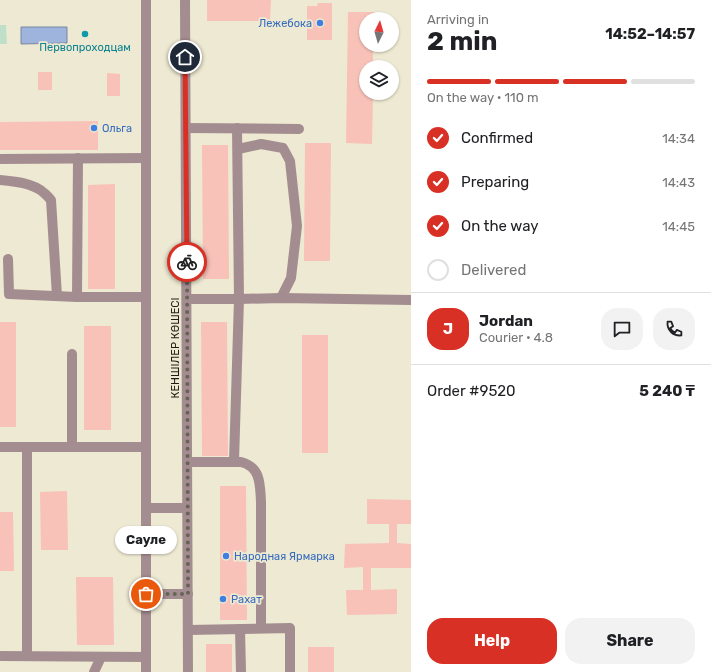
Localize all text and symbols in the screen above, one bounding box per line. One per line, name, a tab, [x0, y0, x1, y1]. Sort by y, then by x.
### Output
north arrow	[359, 12, 399, 52]
map controls	[359, 12, 399, 100]
text: Arriving in	[427, 12, 489, 27]
place label: Лежебока	[258, 17, 312, 30]
marker: Лежебока	[315, 18, 325, 28]
text: 14:52–14:57	[605, 25, 695, 43]
text: 2 min	[427, 26, 497, 57]
marker: Первопроходцам	[80, 29, 90, 39]
pin	[168, 40, 202, 74]
place label: Первопроходцам	[39, 41, 131, 54]
icon: home	[174, 46, 196, 68]
button: layers	[359, 60, 399, 100]
text: On the way · 110 m	[427, 90, 539, 105]
place label: Ольга	[102, 122, 132, 135]
marker: Ольга	[89, 123, 99, 133]
icon: check	[427, 127, 449, 149]
text: Confirmed	[461, 129, 533, 147]
text: 14:34	[662, 131, 695, 146]
icon: check	[427, 171, 449, 193]
text: Preparing	[461, 173, 529, 191]
text: 14:43	[662, 175, 695, 190]
icon: check	[427, 215, 449, 237]
text: On the way	[461, 217, 539, 235]
text: 14:45	[662, 219, 695, 234]
courier	[167, 242, 207, 282]
icon: bike	[176, 251, 198, 273]
text: Delivered	[461, 261, 526, 279]
street label: КЕНШІЛЕР КӨШЕСІ	[169, 297, 182, 399]
button: chat	[601, 308, 643, 350]
button: phone	[653, 308, 695, 350]
text: Jordan	[479, 312, 533, 330]
text: J	[443, 320, 453, 338]
text: Courier · 4.8	[479, 330, 553, 345]
text: Order #9520	[427, 382, 516, 400]
text: 5 240 ₸	[639, 382, 695, 400]
callout: Сауле	[115, 526, 177, 554]
text: Сауле	[126, 532, 166, 547]
place label: Народная Ярмарка	[234, 550, 335, 563]
marker: Народная Ярмарка	[221, 551, 231, 561]
pin	[129, 577, 163, 611]
icon: bag	[135, 583, 157, 605]
place label: Рахат	[231, 593, 262, 606]
marker: Рахат	[218, 594, 228, 604]
button: Help	[427, 618, 557, 664]
button: Share	[565, 618, 695, 664]

